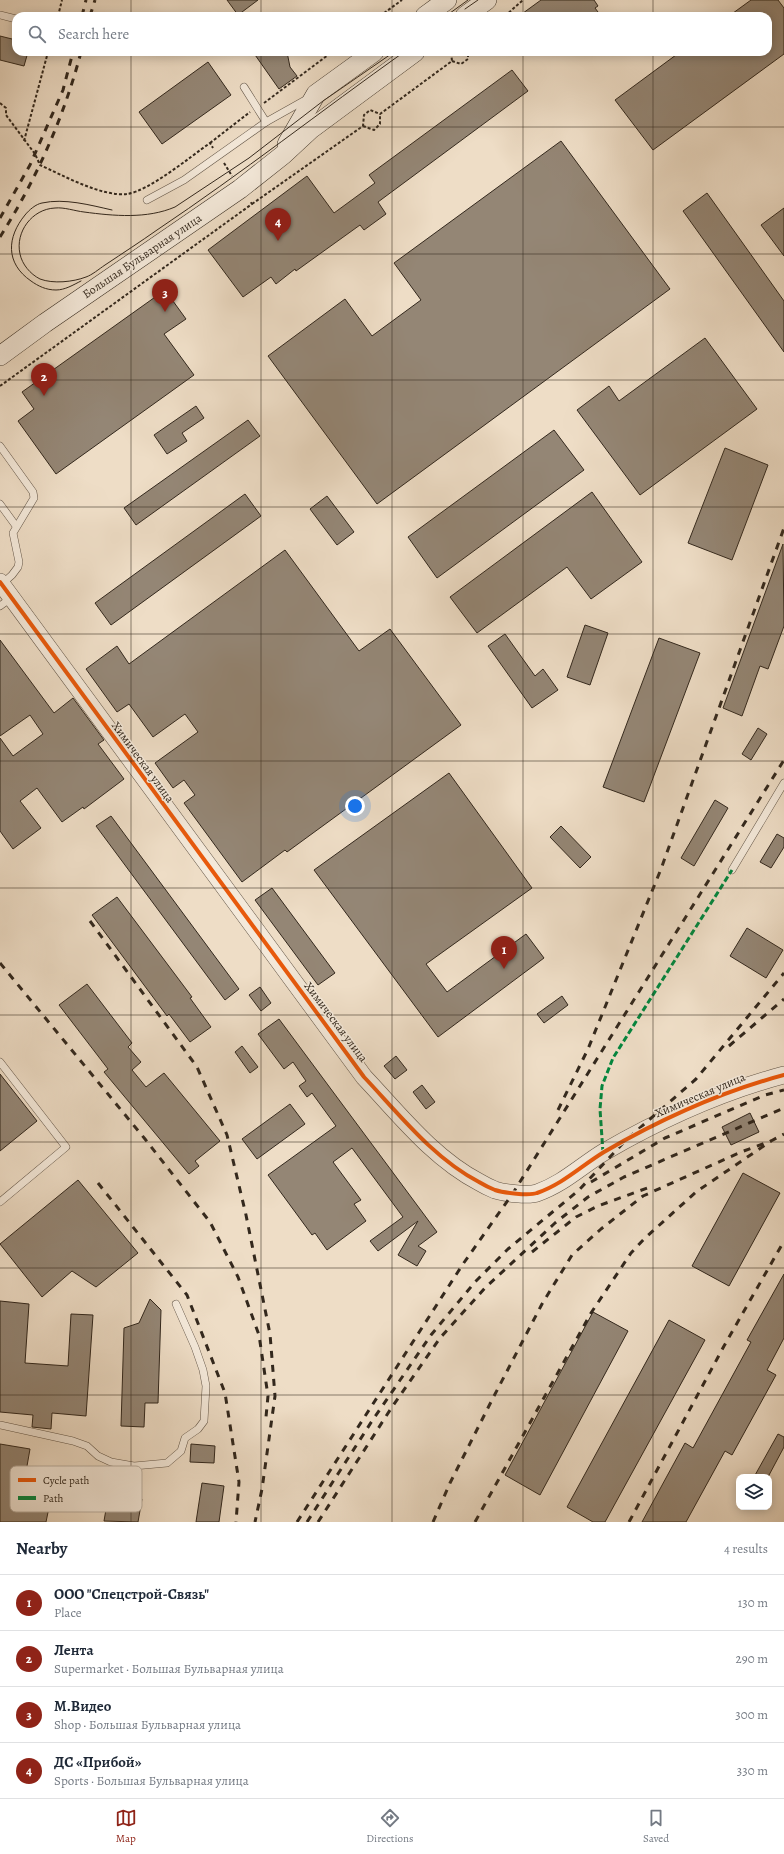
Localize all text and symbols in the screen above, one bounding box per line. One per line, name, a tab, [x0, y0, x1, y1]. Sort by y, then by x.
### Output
search box	[12, 12, 772, 56]
icon: search	[26, 23, 48, 45]
text: Search here	[58, 24, 129, 44]
pin: 4	[265, 208, 291, 241]
street label: Большая Бульварная улица	[79, 210, 205, 302]
pin: 3	[152, 279, 178, 312]
pin: 2	[31, 363, 57, 396]
street label: Химическая улица	[108, 718, 178, 806]
your location	[345, 796, 365, 816]
pin: 1	[491, 936, 517, 969]
street label: Химическая улица	[301, 979, 372, 1066]
street label: Химическая улица	[652, 1069, 748, 1121]
legend	[10, 1466, 142, 1512]
text: Cycle path	[43, 1473, 90, 1488]
map controls	[736, 1474, 772, 1510]
button: layers	[736, 1474, 772, 1510]
text: Path	[43, 1491, 64, 1506]
text: Nearby	[16, 1537, 67, 1560]
text: 4 results	[724, 1540, 768, 1557]
text: ООО "Спецстрой-Связь"	[54, 1584, 209, 1604]
text: 1	[27, 1594, 31, 1611]
text: 130 m	[738, 1594, 768, 1611]
text: Place	[54, 1604, 82, 1621]
text: Лента	[54, 1640, 94, 1660]
text: 2	[26, 1650, 32, 1667]
text: 290 m	[736, 1650, 768, 1667]
text: Supermarket · Большая Бульварная улица	[54, 1660, 284, 1677]
text: М.Видео	[54, 1696, 111, 1716]
text: 3	[26, 1706, 32, 1723]
text: 300 m	[735, 1706, 768, 1723]
text: Shop · Большая Бульварная улица	[54, 1716, 241, 1733]
text: ДC «Прибой»	[54, 1752, 142, 1772]
text: 4	[26, 1762, 32, 1779]
text: 330 m	[737, 1762, 768, 1779]
text: Sports · Большая Бульварная улица	[54, 1772, 249, 1789]
tab: Map	[115, 1807, 137, 1846]
tab: Directions	[366, 1807, 414, 1846]
tab: Saved	[643, 1807, 669, 1846]

